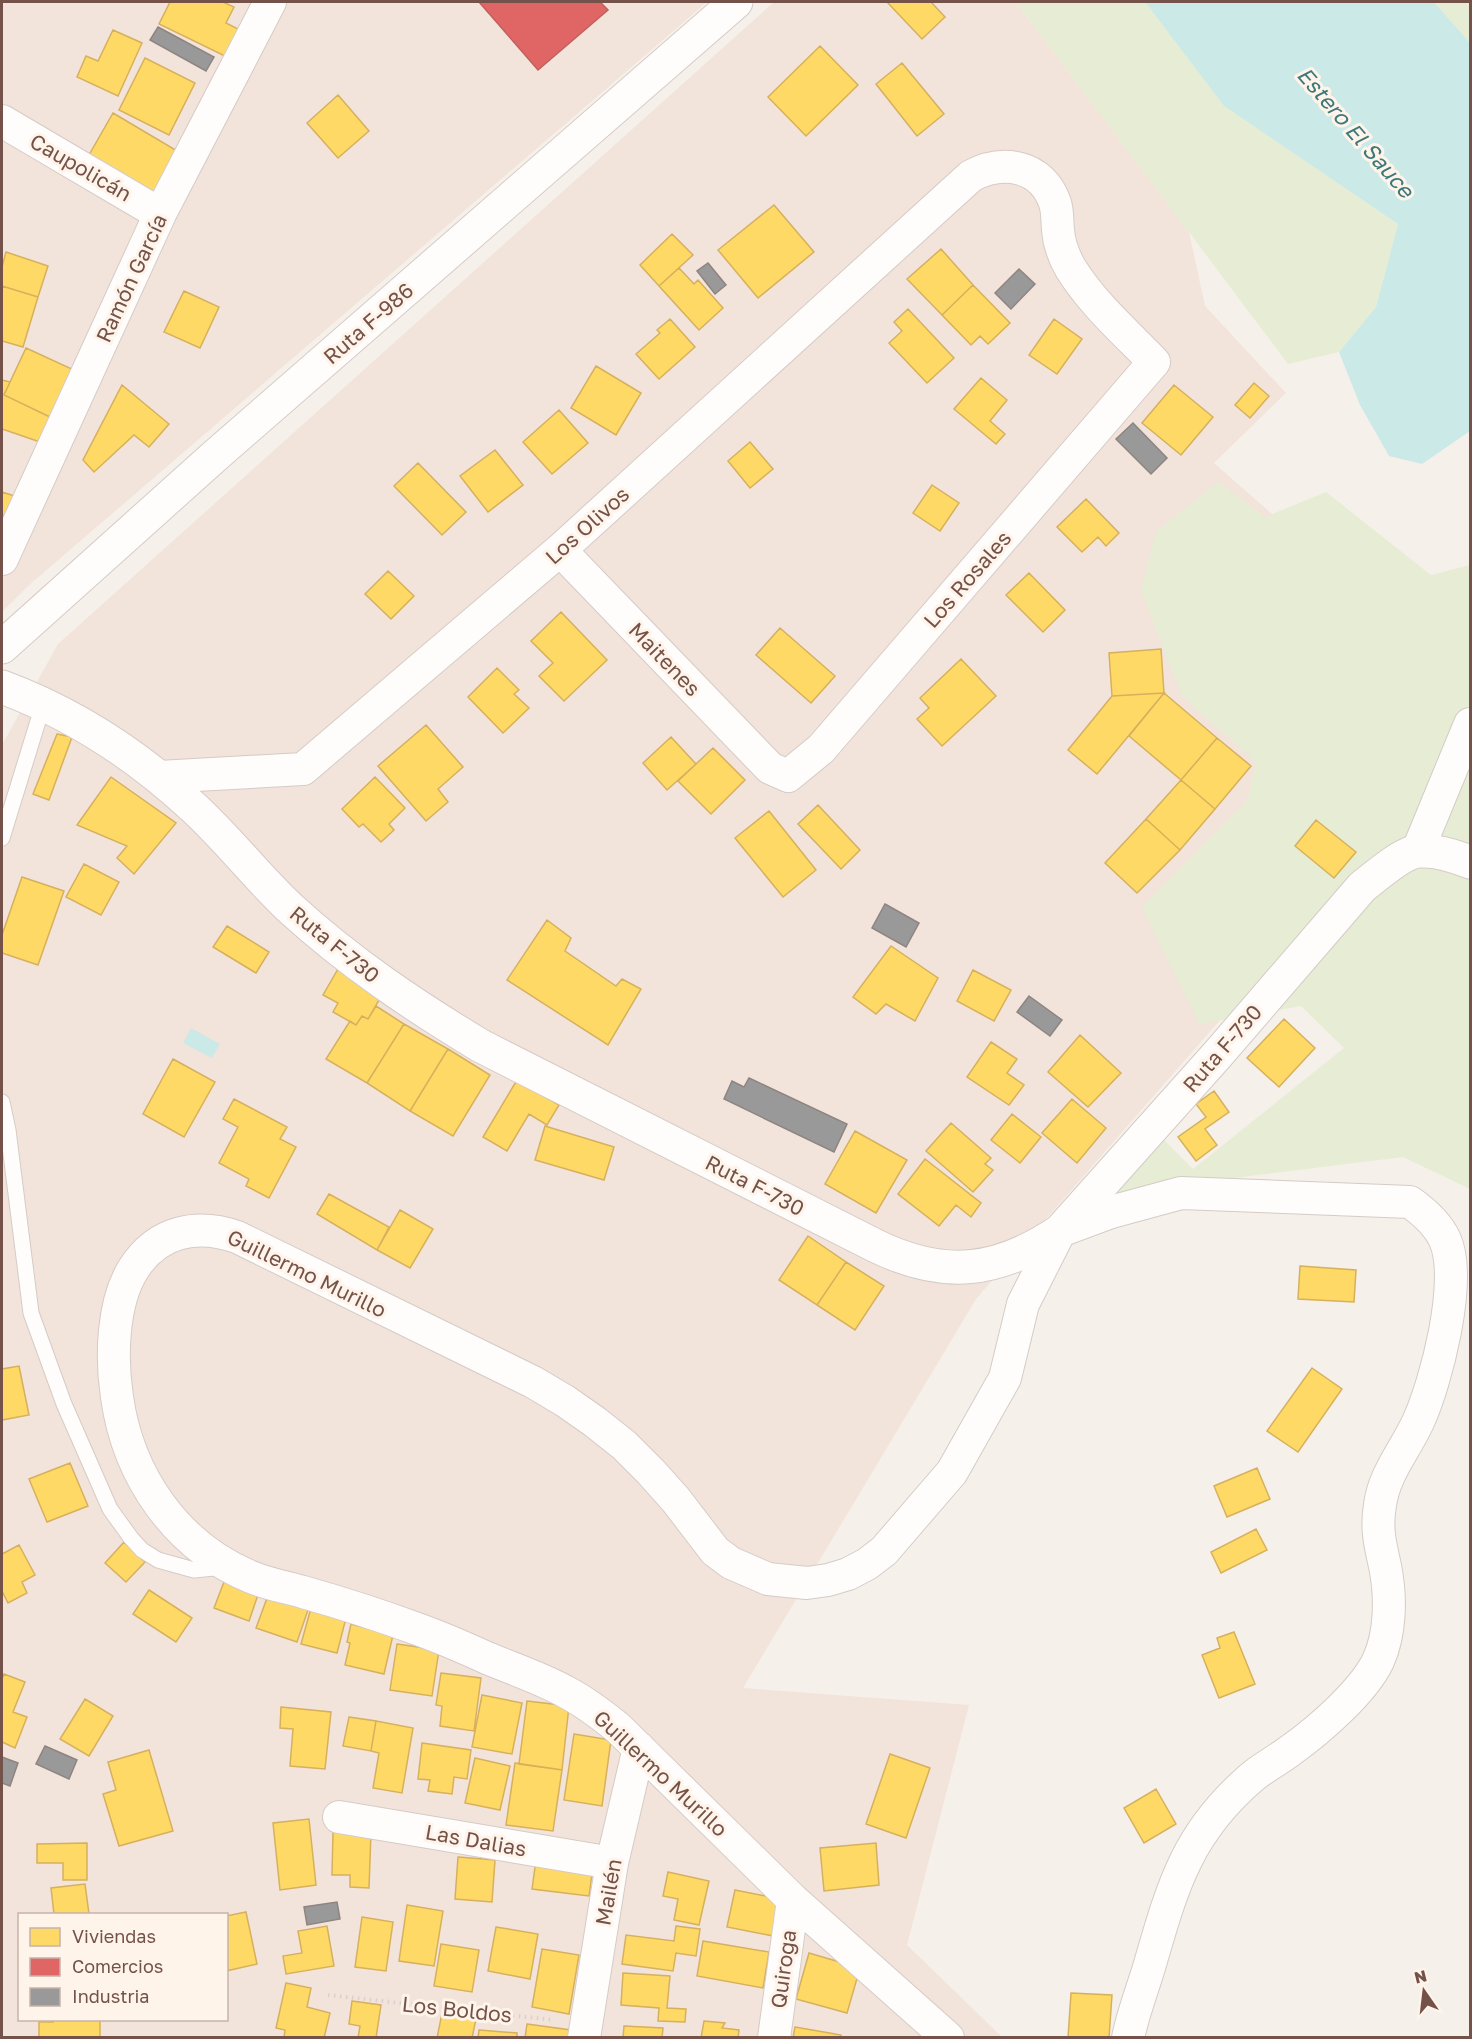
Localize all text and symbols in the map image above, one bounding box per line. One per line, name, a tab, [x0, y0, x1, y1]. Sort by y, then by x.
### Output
water label: Estero El Sauce	[1292, 61, 1422, 205]
street label: Caupolicán	[26, 128, 136, 206]
street label: Ramón García	[90, 210, 172, 346]
street label: Ruta F-986	[318, 277, 418, 369]
street label: Los Olivos	[540, 481, 634, 569]
street label: Los Rosales	[918, 525, 1016, 633]
street label: Maitenes	[624, 617, 706, 701]
street label: Ruta F-730	[285, 900, 385, 988]
street label: Ruta F-730	[1177, 999, 1267, 1097]
street label: Ruta F-730	[701, 1149, 809, 1221]
street label: Guillermo Murillo	[223, 1223, 391, 1323]
street label: Guillermo Murillo	[589, 1704, 733, 1842]
street label: Las Dalias	[423, 1818, 529, 1862]
street label: Mailén	[589, 1857, 627, 1927]
legend	[18, 1913, 228, 2021]
text: Viviendas	[72, 1925, 156, 1947]
street label: Quiroga	[765, 1928, 801, 2010]
text: Comercios	[72, 1955, 163, 1977]
north arrow	[1394, 1961, 1454, 2021]
text: N	[1412, 1965, 1429, 1988]
text: Industria	[72, 1985, 149, 2007]
street label: Los Boldos	[401, 1990, 513, 2028]

